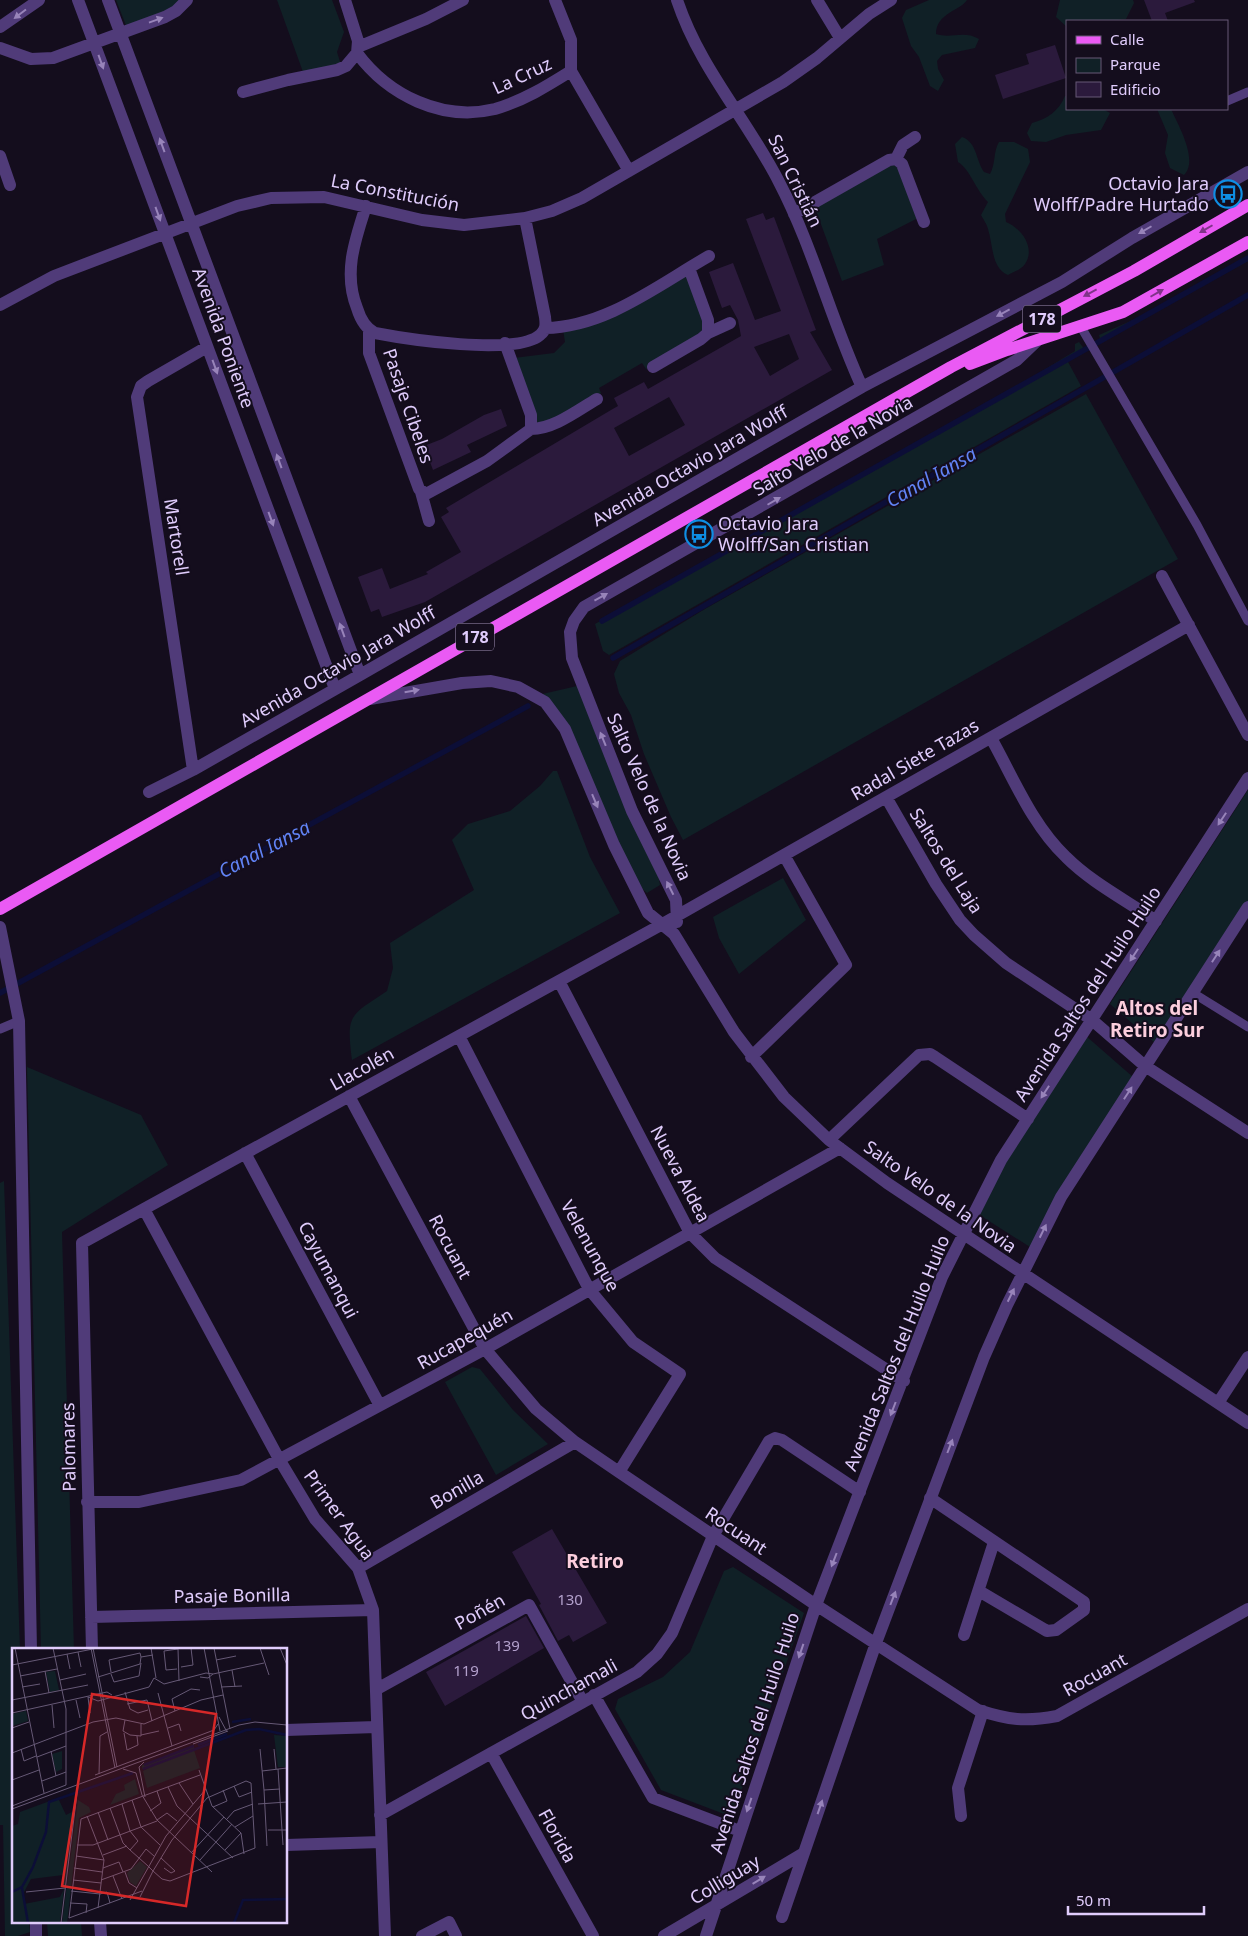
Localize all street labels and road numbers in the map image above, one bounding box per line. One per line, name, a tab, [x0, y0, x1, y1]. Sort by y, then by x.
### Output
street label: La Cruz	[488, 51, 555, 99]
street label: San Cristián	[763, 130, 829, 231]
street label: La Constitución	[329, 168, 461, 216]
street label: Avenida Poniente	[187, 264, 261, 411]
road number: 178	[1023, 306, 1061, 332]
street label: Pasaje Cibeles	[378, 345, 440, 466]
street label: Salto Velo de la Novia	[748, 390, 917, 501]
street label: Avenida Octavio Jara Wolff	[587, 398, 793, 531]
street label: Martorell	[159, 497, 195, 577]
street label: Avenida Octavio Jara Wolff	[235, 599, 441, 732]
road number: 178	[456, 624, 494, 650]
street label: Salto Velo de la Novia	[602, 709, 698, 884]
street label: Radal Siete Tazas	[846, 713, 983, 805]
street label: Saltos del Laja	[905, 803, 989, 918]
street label: Avenida Saltos del Huilo Huilo	[1008, 881, 1166, 1106]
street label: Llacolén	[325, 1041, 398, 1095]
street label: Nueva Aldea	[645, 1121, 716, 1226]
street label: Salto Velo de la Novia	[860, 1134, 1022, 1258]
street label: Velenunque	[556, 1195, 626, 1296]
street label: Rocuant	[424, 1210, 478, 1283]
street label: Cayumanqui	[293, 1217, 365, 1322]
street label: Avenida Saltos del Huilo Huilo	[838, 1231, 954, 1474]
street label: Rucapequén	[412, 1302, 517, 1374]
street label: Palomares	[55, 1402, 81, 1492]
street label: Bonilla	[425, 1464, 488, 1514]
street label: Primer Agua	[299, 1465, 381, 1564]
street label: Rocuant	[701, 1501, 773, 1560]
street label: Pasaje Bonilla	[173, 1582, 291, 1608]
street label: Poñén	[450, 1587, 509, 1635]
street label: Avenida Saltos del Huilo Huilo	[704, 1609, 804, 1856]
street label: Rocuant	[1058, 1647, 1131, 1701]
street label: Quinchamali	[516, 1653, 621, 1726]
street label: Florida	[533, 1804, 582, 1867]
street label: Colliguay	[685, 1848, 765, 1909]

